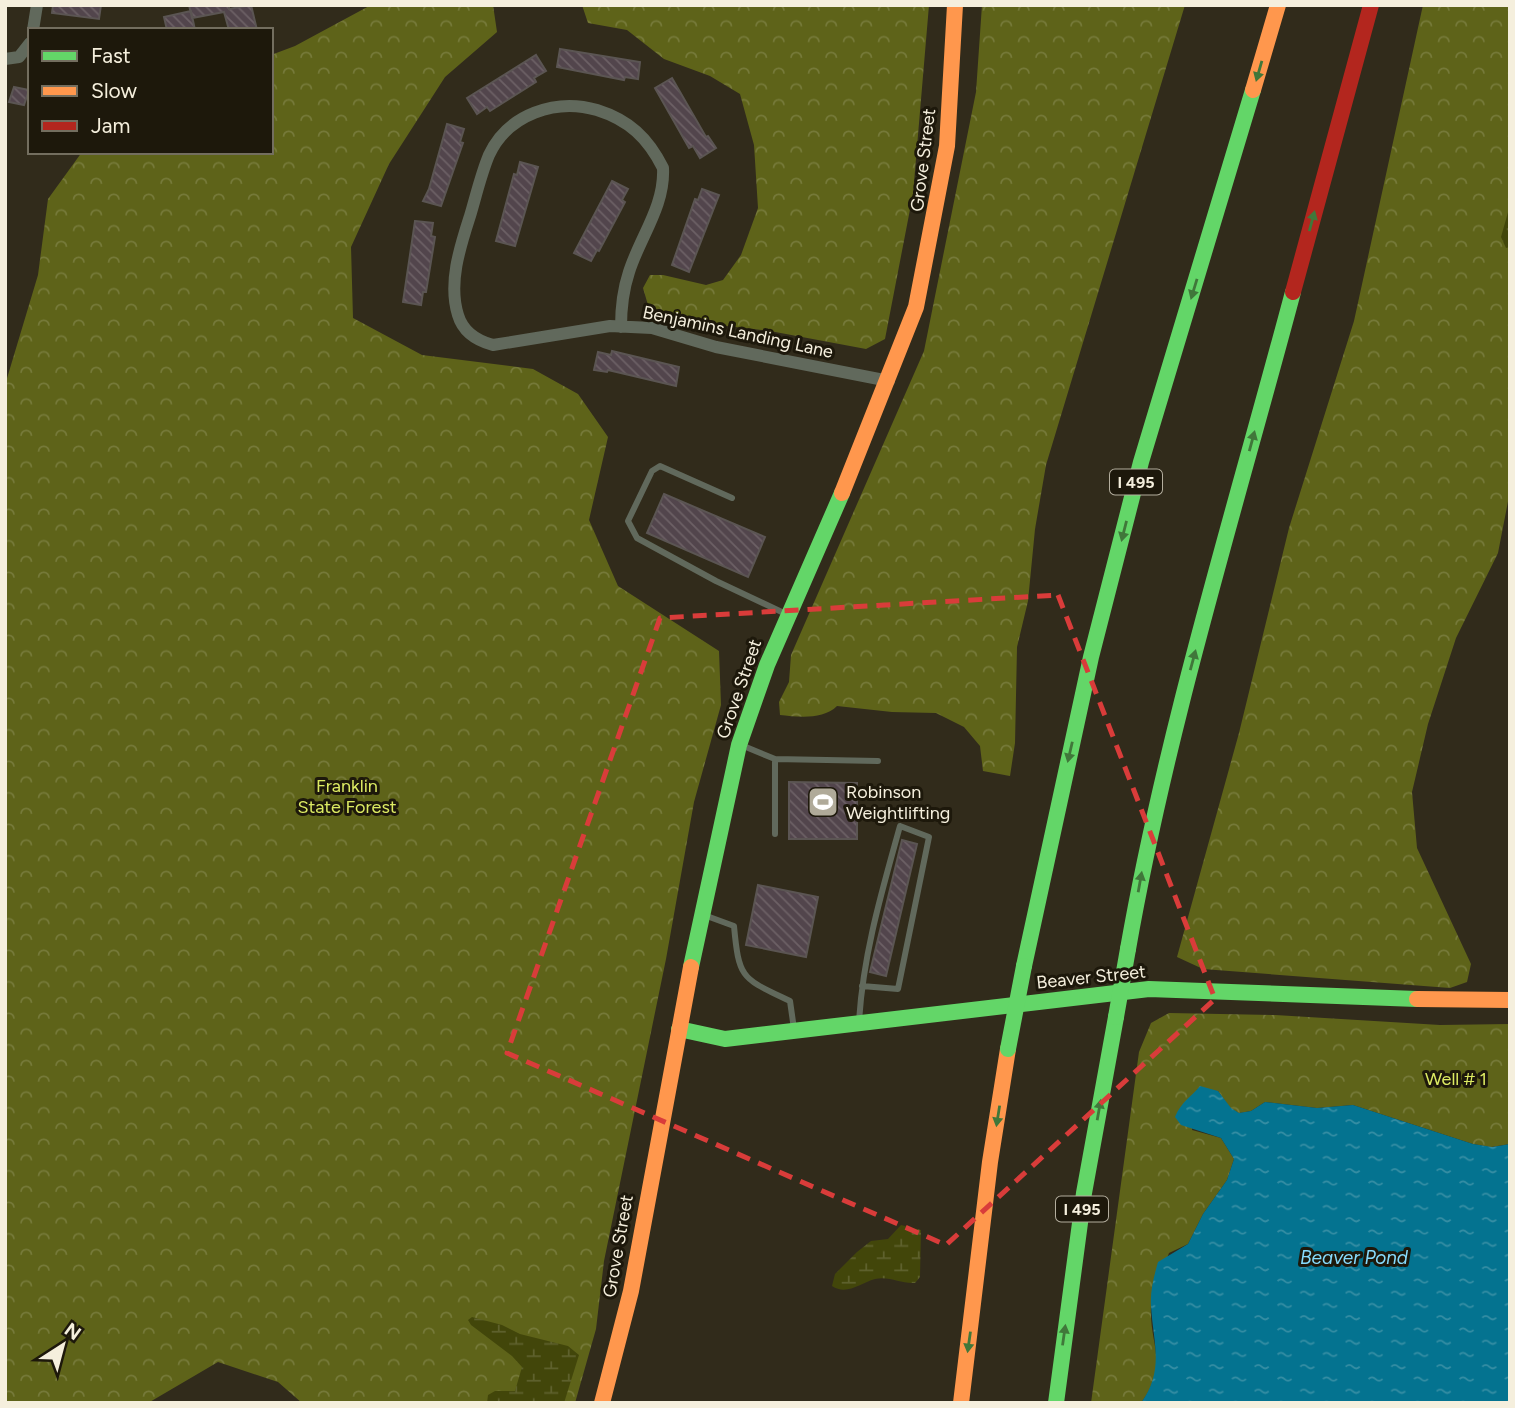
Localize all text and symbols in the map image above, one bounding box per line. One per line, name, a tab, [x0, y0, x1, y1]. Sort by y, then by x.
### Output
legend	[28, 28, 273, 154]
text: Fast	[91, 43, 131, 68]
one-way arrow	[1254, 61, 1264, 82]
text: Slow	[91, 78, 137, 103]
street label: Grove Street	[906, 107, 940, 213]
text: Jam	[91, 113, 130, 138]
one-way arrow	[1307, 210, 1318, 232]
one-way arrow	[1189, 279, 1199, 300]
street label: Benjamins Landing Lane	[641, 301, 835, 363]
one-way arrow	[1247, 429, 1258, 451]
road number: I 495	[1110, 470, 1162, 495]
one-way arrow	[1118, 520, 1129, 542]
street label: Grove Street	[712, 636, 766, 742]
one-way arrow	[1188, 649, 1199, 671]
one-way arrow	[1064, 741, 1075, 763]
park label: Franklin State Forest	[297, 775, 397, 818]
place label: Robinson Weightlifting	[846, 781, 950, 824]
sports icon: Robinson Weightlifting	[806, 785, 840, 819]
one-way arrow	[1135, 871, 1146, 893]
street label: Beaver Street	[1035, 960, 1147, 994]
park label: Well # 1	[1425, 1068, 1487, 1090]
one-way arrow	[1094, 1099, 1105, 1121]
one-way arrow	[992, 1105, 1003, 1127]
street label: Grove Street	[598, 1193, 638, 1299]
road number: I 495	[1056, 1196, 1108, 1222]
water label: Beaver Pond	[1300, 1246, 1409, 1269]
north arrow	[28, 1310, 98, 1380]
text: N	[60, 1318, 85, 1345]
one-way arrow	[1059, 1324, 1070, 1346]
one-way arrow	[964, 1331, 975, 1353]

